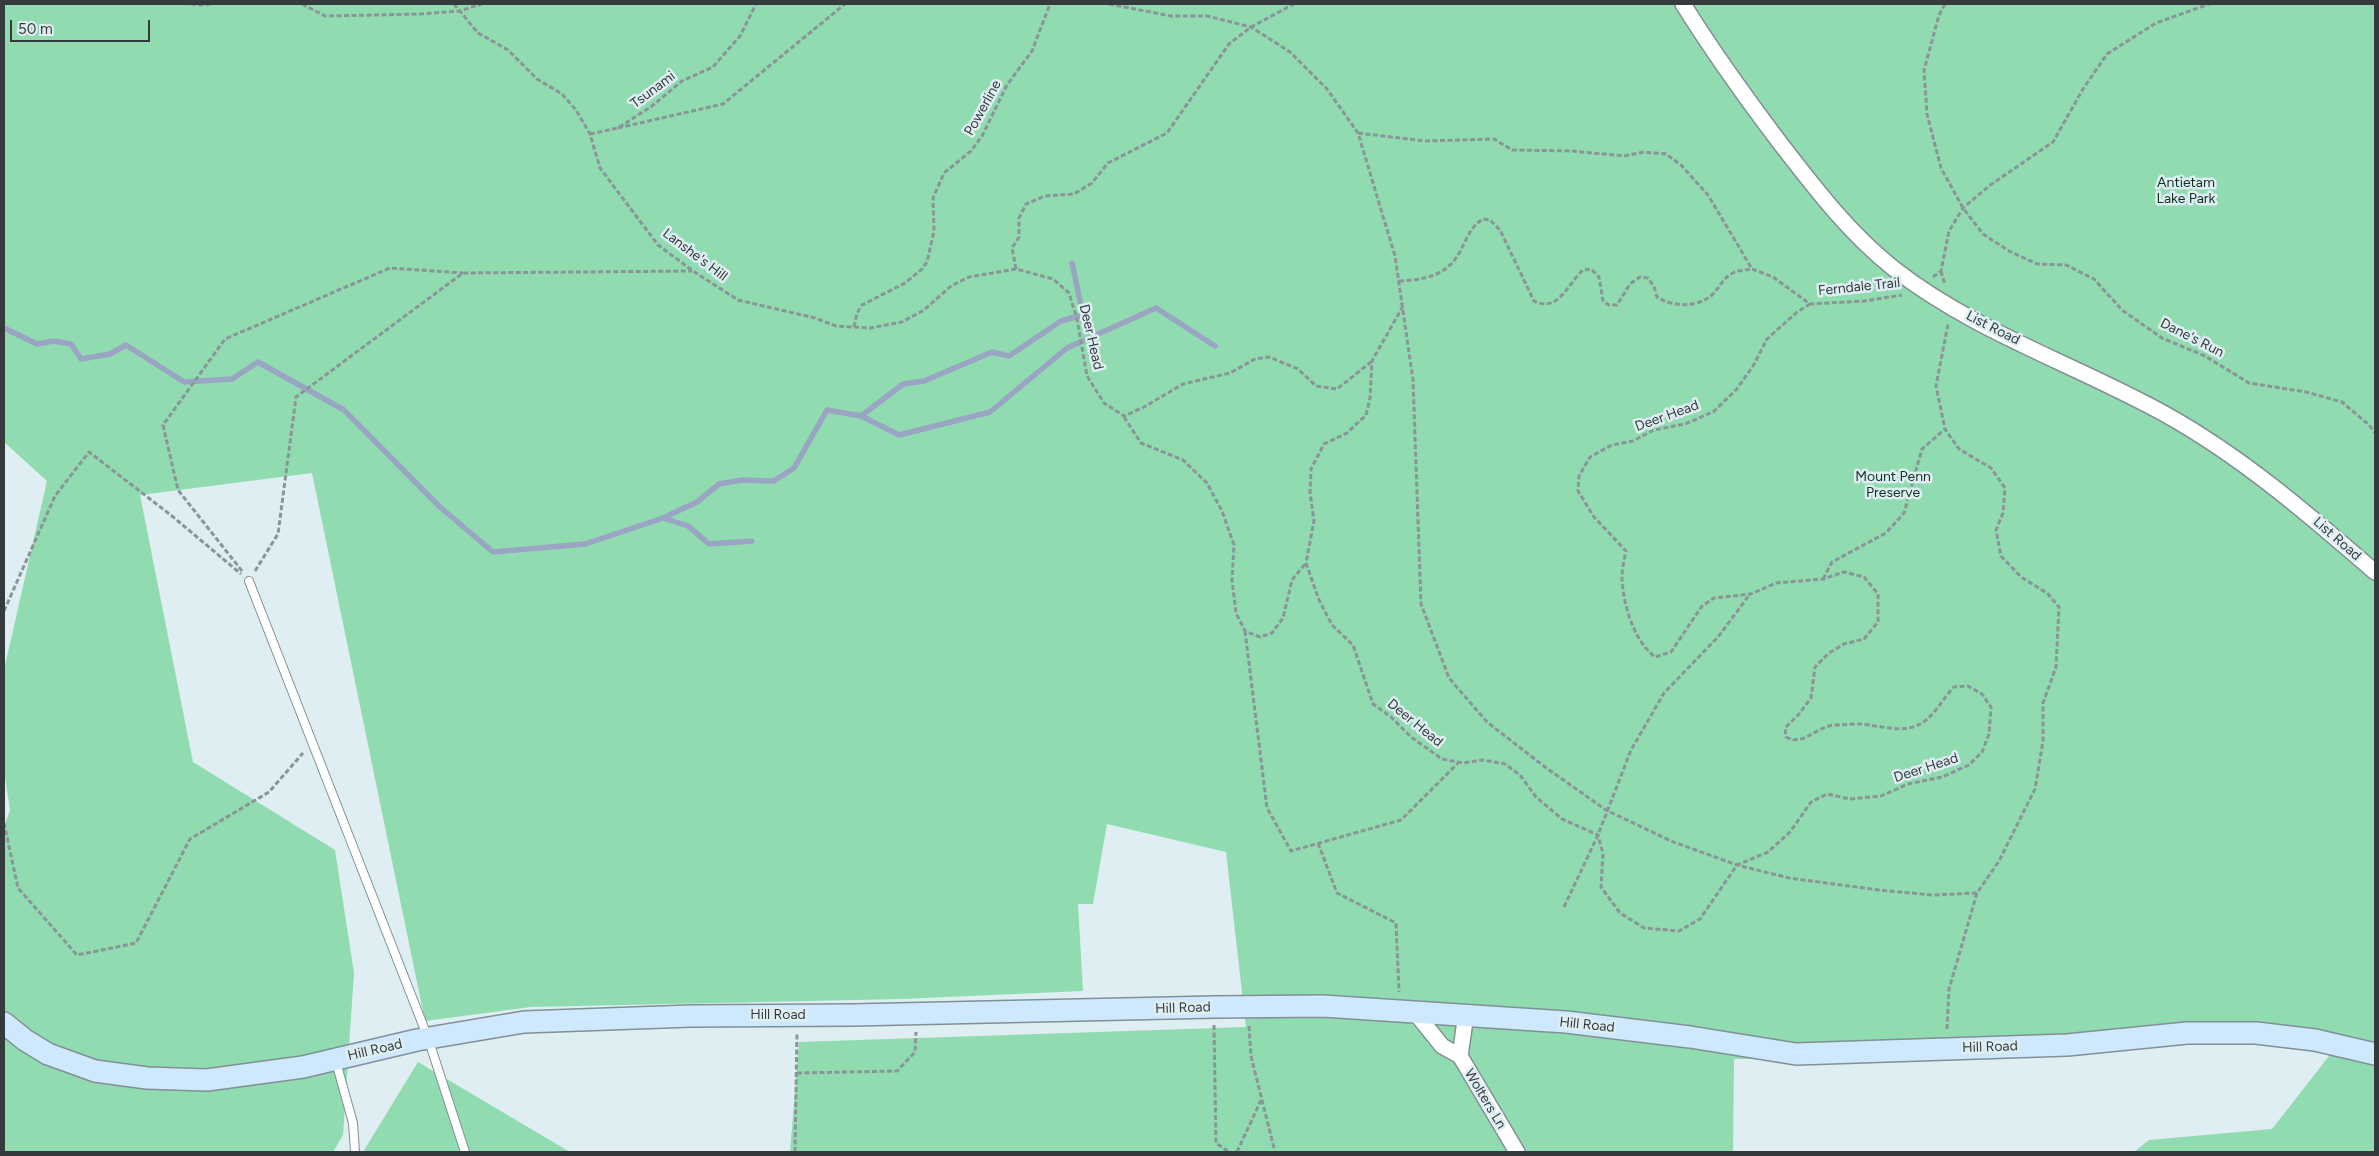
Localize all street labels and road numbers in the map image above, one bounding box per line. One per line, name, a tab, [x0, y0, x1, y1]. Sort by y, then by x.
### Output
street label: Tsunami	[627, 68, 679, 112]
street label: Powerline	[961, 77, 1005, 139]
street label: Lanshe's Hill	[659, 225, 731, 285]
street label: Ferndale Trail	[1817, 274, 1901, 300]
street label: Deer Head	[1075, 303, 1107, 371]
street label: List Road	[1963, 307, 2023, 349]
street label: Dane's Run	[2157, 315, 2227, 361]
street label: Deer Head	[1633, 397, 1701, 435]
street label: List Road	[2310, 514, 2364, 564]
street label: Deer Head	[1384, 696, 1446, 750]
street label: Deer Head	[1892, 750, 1960, 786]
street label: Hill Road	[1155, 999, 1211, 1017]
street label: Hill Road	[750, 1007, 806, 1023]
street label: Hill Road	[1558, 1014, 1616, 1036]
street label: Hill Road	[346, 1036, 404, 1064]
street label: Hill Road	[1962, 1038, 2018, 1056]
street label: Wolters Ln	[1461, 1066, 1509, 1132]

